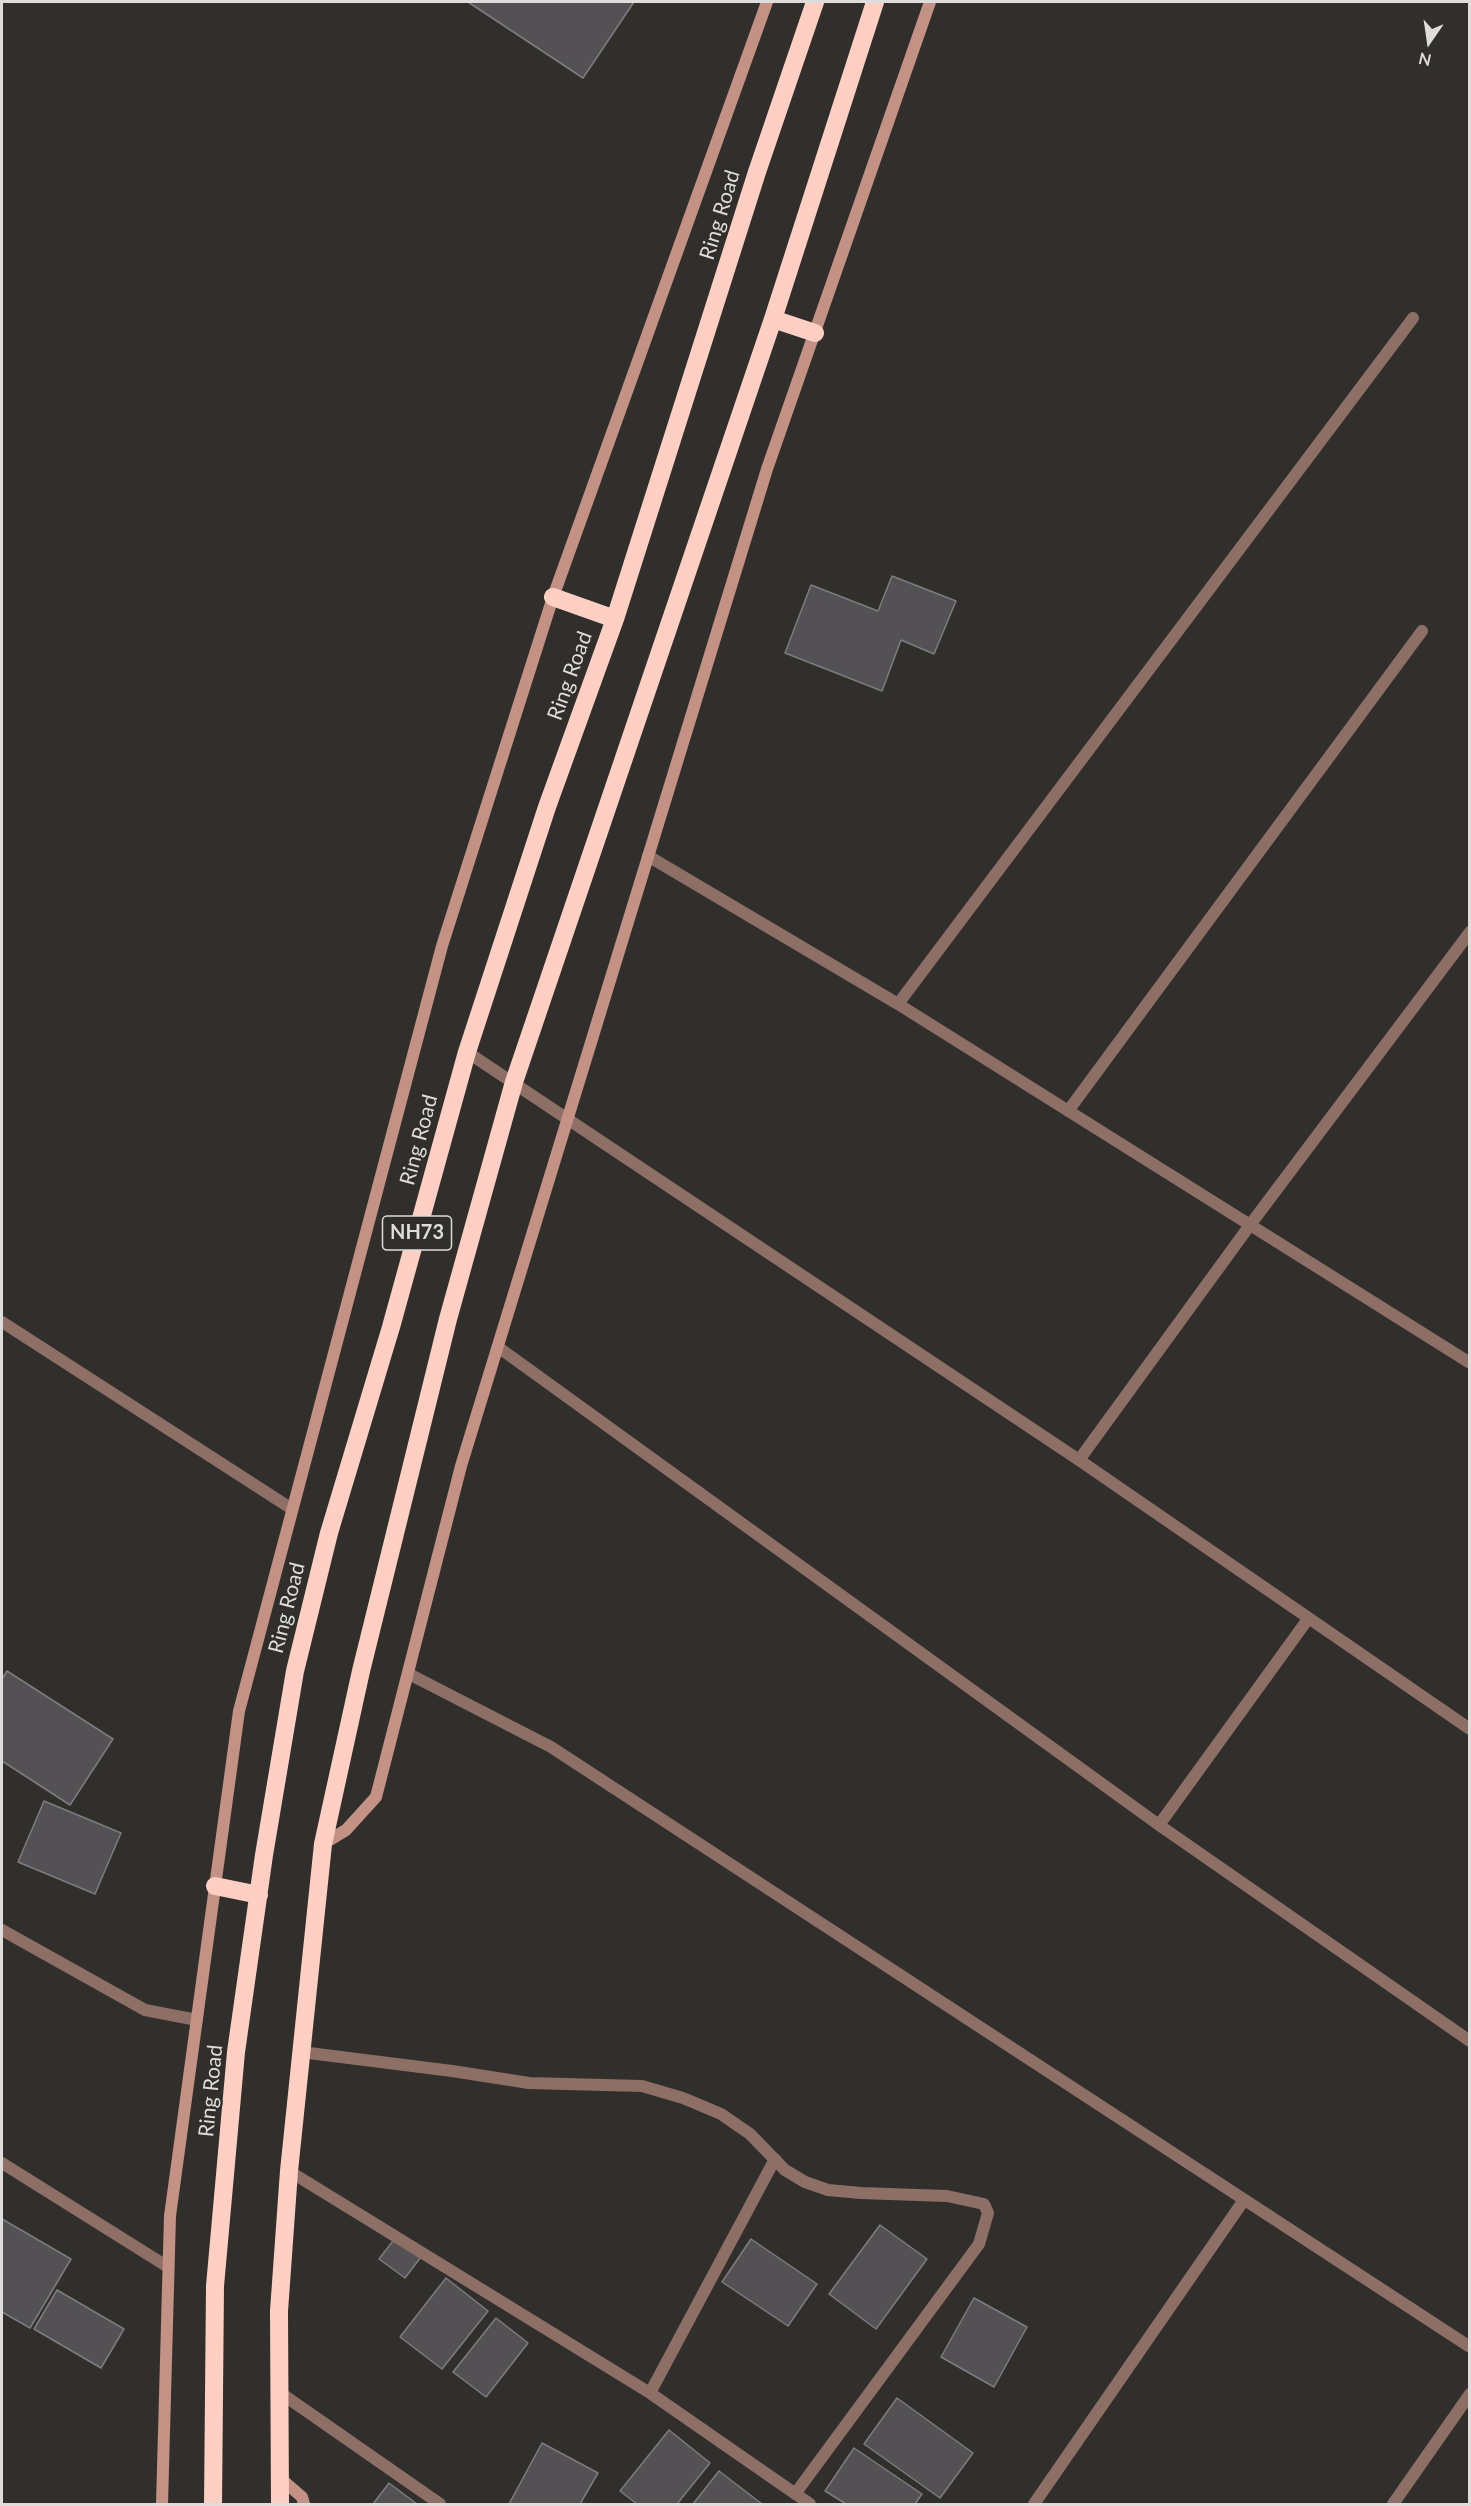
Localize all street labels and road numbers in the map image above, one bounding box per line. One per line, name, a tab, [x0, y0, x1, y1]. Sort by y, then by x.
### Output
street label: Ring Road	[694, 167, 746, 263]
street label: Ring Road	[542, 628, 598, 724]
street label: Ring Road	[395, 1092, 443, 1188]
road number: NH73	[382, 1216, 452, 1250]
street label: Ring Road	[264, 1560, 310, 1656]
street label: Ring Road	[194, 2044, 228, 2138]

